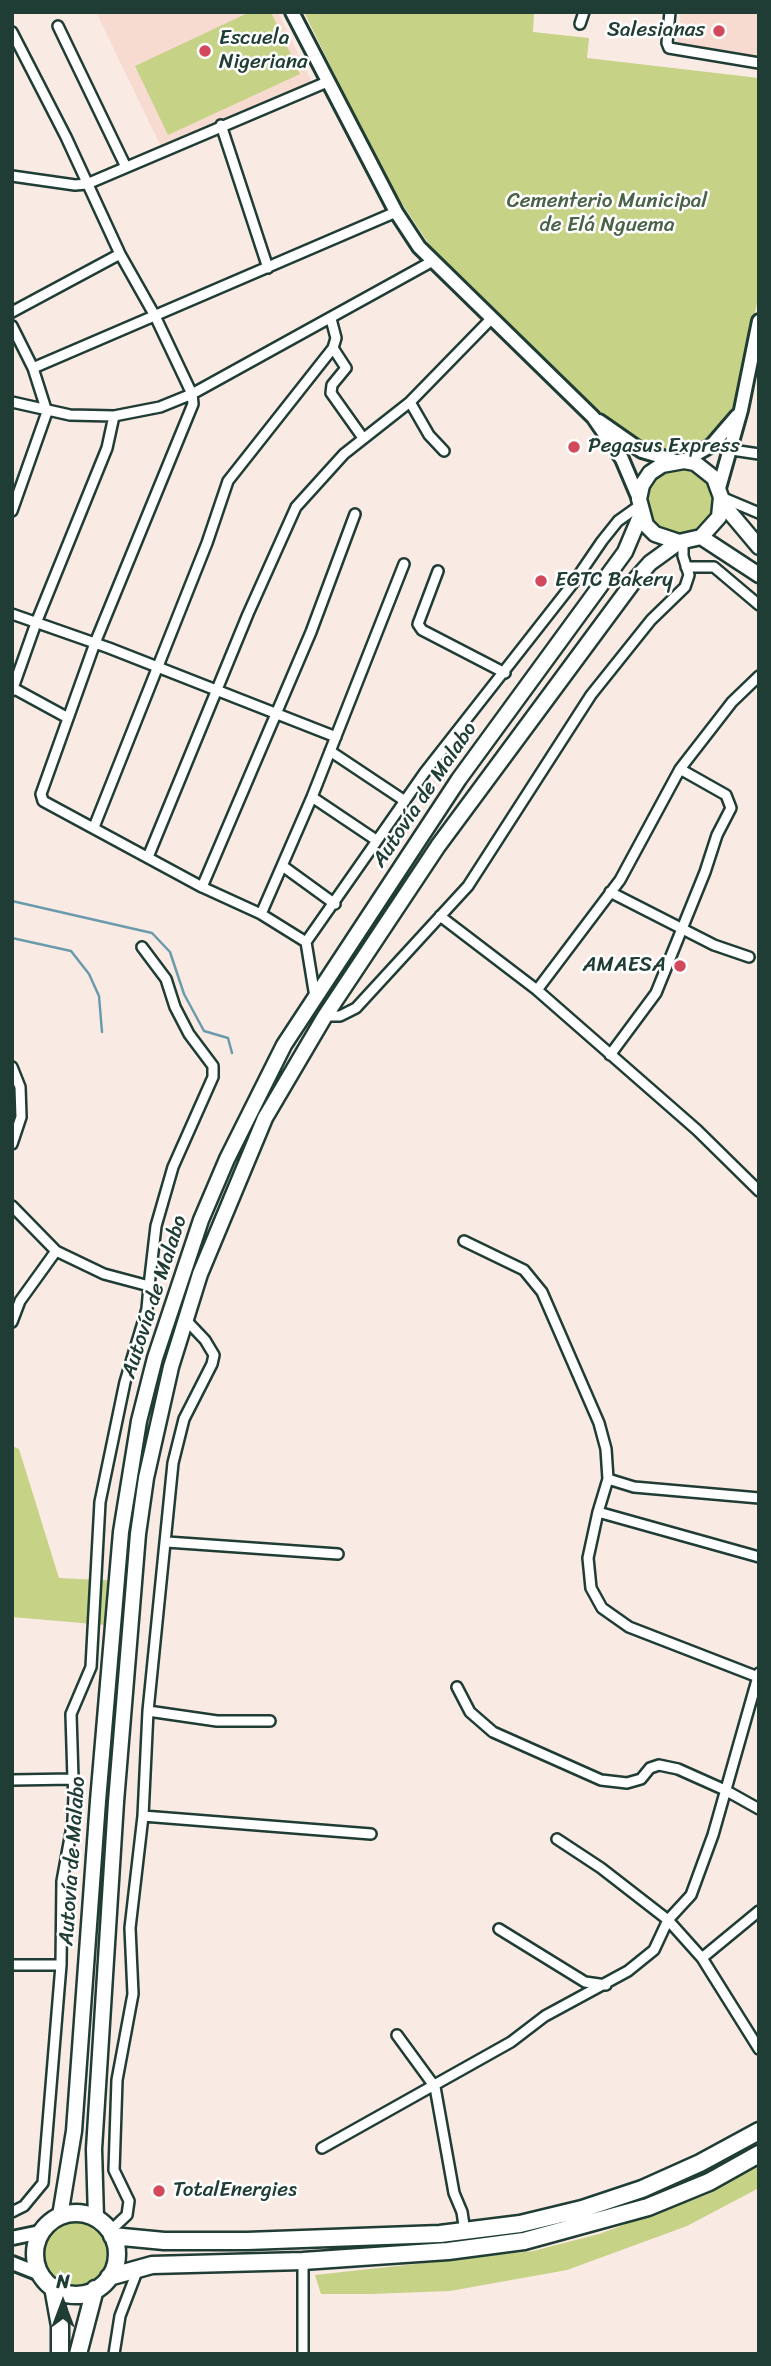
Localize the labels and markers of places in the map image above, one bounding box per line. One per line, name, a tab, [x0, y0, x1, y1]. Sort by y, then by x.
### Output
place label: Salesianas	[607, 18, 705, 44]
marker: Salesianas	[711, 23, 727, 39]
place label: Escuela Nigeriana	[219, 26, 308, 76]
marker: Escuela Nigeriana	[197, 43, 213, 59]
place label: Pegasus Express	[588, 434, 740, 460]
marker: Pegasus Express	[566, 439, 582, 455]
place label: EGTC Bakery	[555, 568, 673, 594]
marker: EGTC Bakery	[533, 573, 549, 589]
place label: AMAESA	[583, 953, 666, 979]
marker: AMAESA	[672, 958, 688, 974]
place label: TotalEnergies	[173, 2178, 297, 2204]
marker: TotalEnergies	[151, 2183, 167, 2199]

